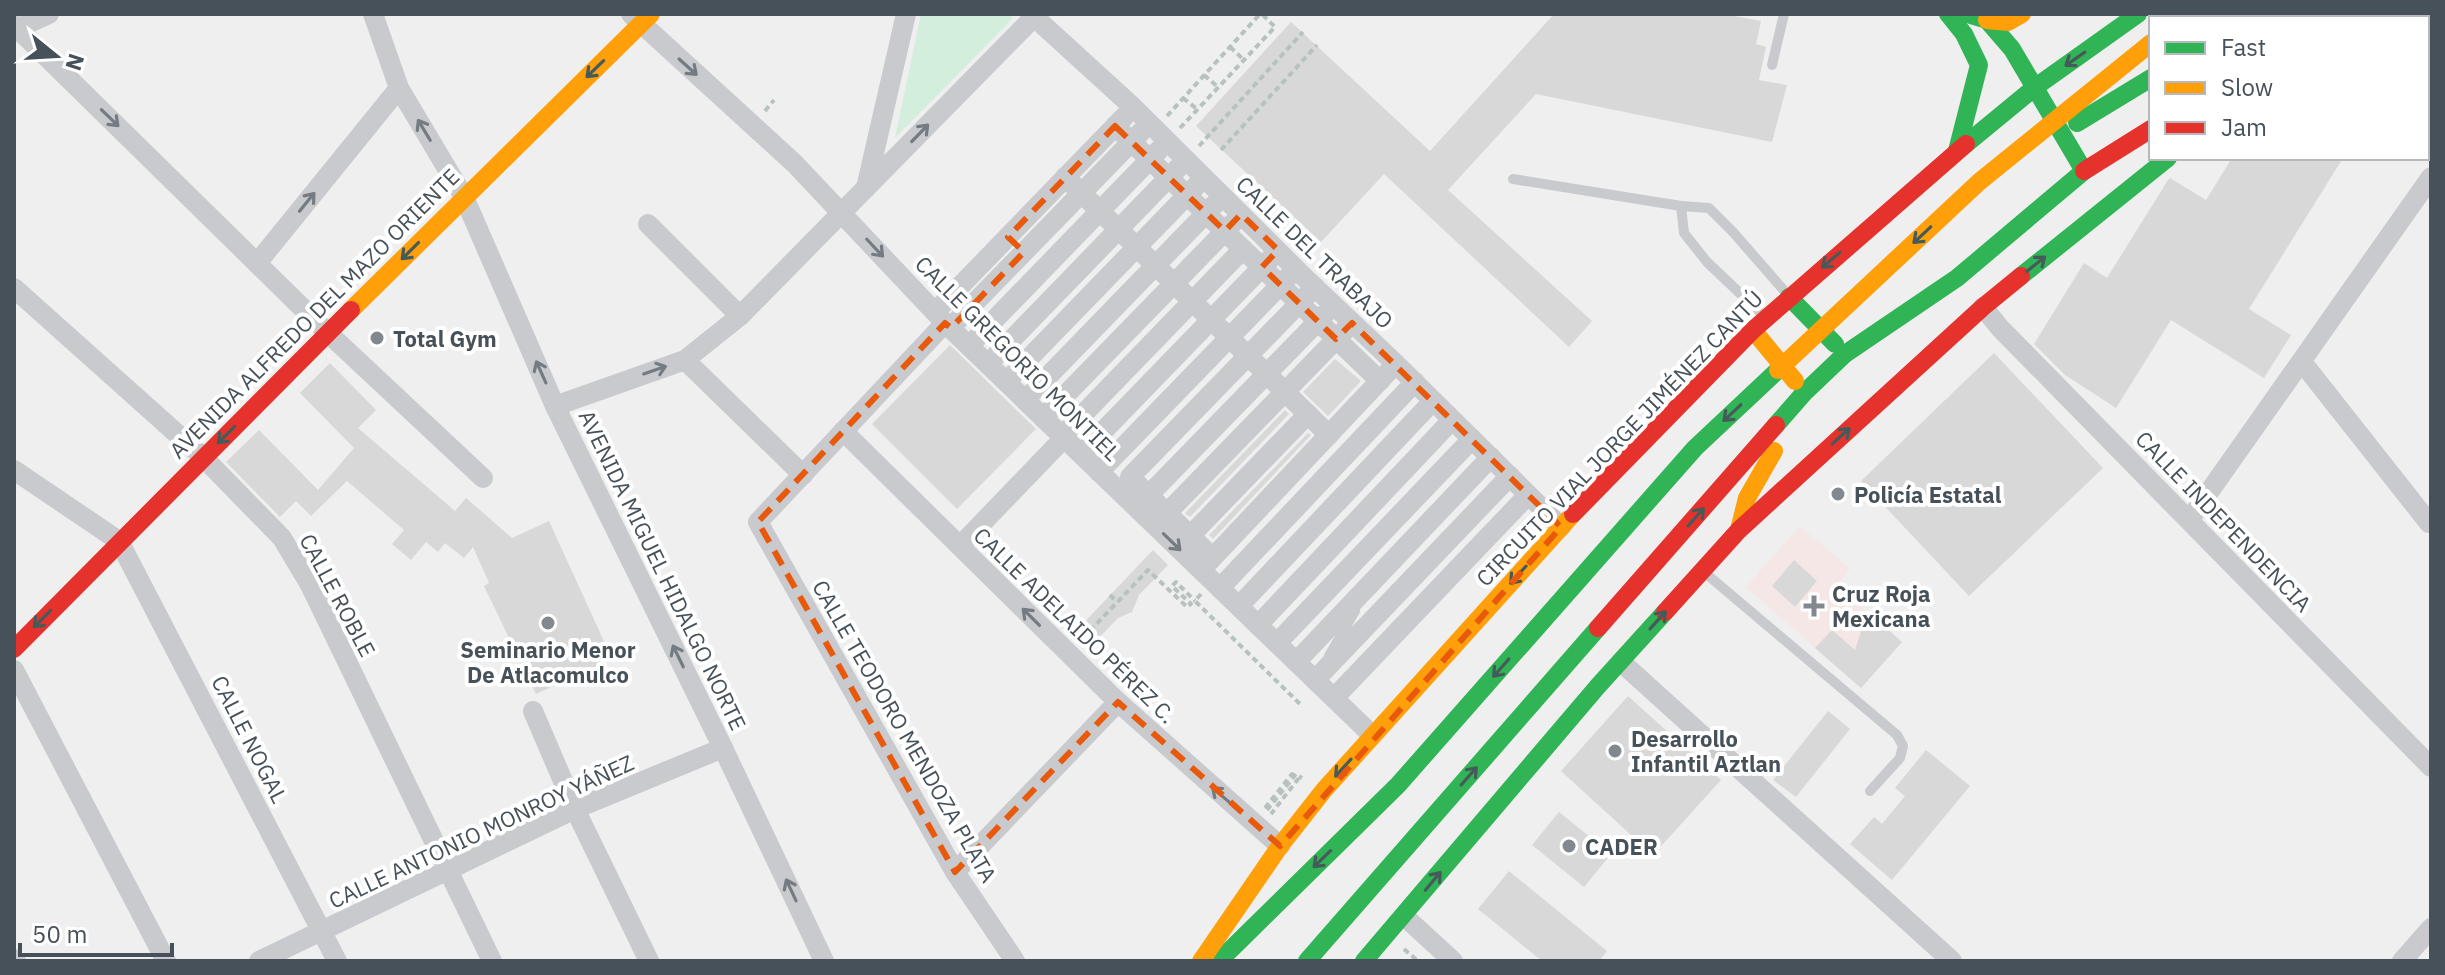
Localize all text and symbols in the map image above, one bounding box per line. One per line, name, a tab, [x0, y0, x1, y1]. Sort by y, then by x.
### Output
north arrow	[16, 16, 96, 96]
legend	[2149, 16, 2429, 160]
text: Fast	[2221, 31, 2266, 63]
text: N	[59, 50, 92, 74]
one-way arrow	[2064, 51, 2086, 67]
one-way arrow	[678, 57, 698, 76]
one-way arrow	[585, 59, 605, 78]
text: Slow	[2221, 71, 2273, 103]
one-way arrow	[100, 109, 120, 128]
text: Jam	[2221, 111, 2267, 143]
one-way arrow	[416, 119, 432, 142]
one-way arrow	[911, 123, 930, 143]
street label: AVENIDA ALFREDO DEL MAZO ORIENTE	[163, 162, 465, 464]
street label: CALLE DEL TRABAJO	[1230, 169, 1400, 335]
one-way arrow	[298, 192, 316, 213]
one-way arrow	[1913, 226, 1933, 244]
one-way arrow	[865, 237, 883, 257]
one-way arrow	[401, 241, 420, 260]
street label: CALLE GREGORIO MONTIEL	[909, 249, 1127, 467]
one-way arrow	[1822, 251, 1842, 269]
one-way arrow	[2025, 256, 2046, 273]
street label: CIRCUITO VIAL JORGE JIMÉNEZ CANTÚ	[1469, 284, 1769, 592]
place label: Total Gym	[393, 324, 497, 353]
marker: Total Gym	[368, 329, 386, 347]
one-way arrow	[532, 360, 547, 384]
one-way arrow	[643, 362, 668, 377]
one-way arrow	[1723, 403, 1743, 421]
street label: AVENIDA MIGUEL HIDALGO NORTE	[573, 405, 753, 735]
street label: CALLE INDEPENDENCIA	[2130, 424, 2318, 618]
one-way arrow	[216, 425, 236, 444]
one-way arrow	[1831, 427, 1851, 446]
place label: Policía Estatal	[1854, 480, 2002, 509]
marker: Policía Estatal	[1829, 485, 1847, 503]
one-way arrow	[1687, 507, 1705, 527]
street label: CALLE ADELAIDO PÉREZ C.	[968, 521, 1182, 729]
street label: CALLE ROBLE	[293, 528, 383, 662]
one-way arrow	[1161, 532, 1181, 550]
one-way arrow	[1509, 565, 1527, 585]
street label: CALLE TEODORO MENDOZA PLATA	[806, 574, 1004, 888]
place label: Cruz Roja Mexicana	[1832, 579, 1931, 633]
marker: Cruz Roja Mexicana	[1803, 595, 1825, 617]
one-way arrow	[1022, 608, 1041, 627]
one-way arrow	[33, 609, 52, 629]
one-way arrow	[1649, 611, 1667, 631]
marker: Seminario Menor De Atlacomulco	[539, 614, 557, 632]
place label: Seminario Menor De Atlacomulco	[460, 635, 636, 689]
one-way arrow	[670, 644, 685, 668]
one-way arrow	[1493, 657, 1511, 677]
street label: CALLE NOGAL	[205, 670, 295, 808]
place label: Desarrollo Infantil Aztlan	[1631, 724, 1781, 778]
marker: Desarrollo Infantil Aztlan	[1606, 742, 1624, 760]
street label: CALLE ANTONIO MONROY YÁÑEZ	[324, 747, 638, 915]
one-way arrow	[1334, 758, 1352, 778]
one-way arrow	[1460, 766, 1478, 786]
one-way arrow	[1212, 786, 1232, 804]
place label: CADER	[1585, 832, 1658, 861]
marker: CADER	[1560, 837, 1578, 855]
one-way arrow	[1313, 849, 1332, 868]
one-way arrow	[1424, 871, 1442, 892]
one-way arrow	[783, 879, 798, 903]
scale bar	[20, 907, 172, 957]
text: 50 m	[32, 918, 87, 950]

